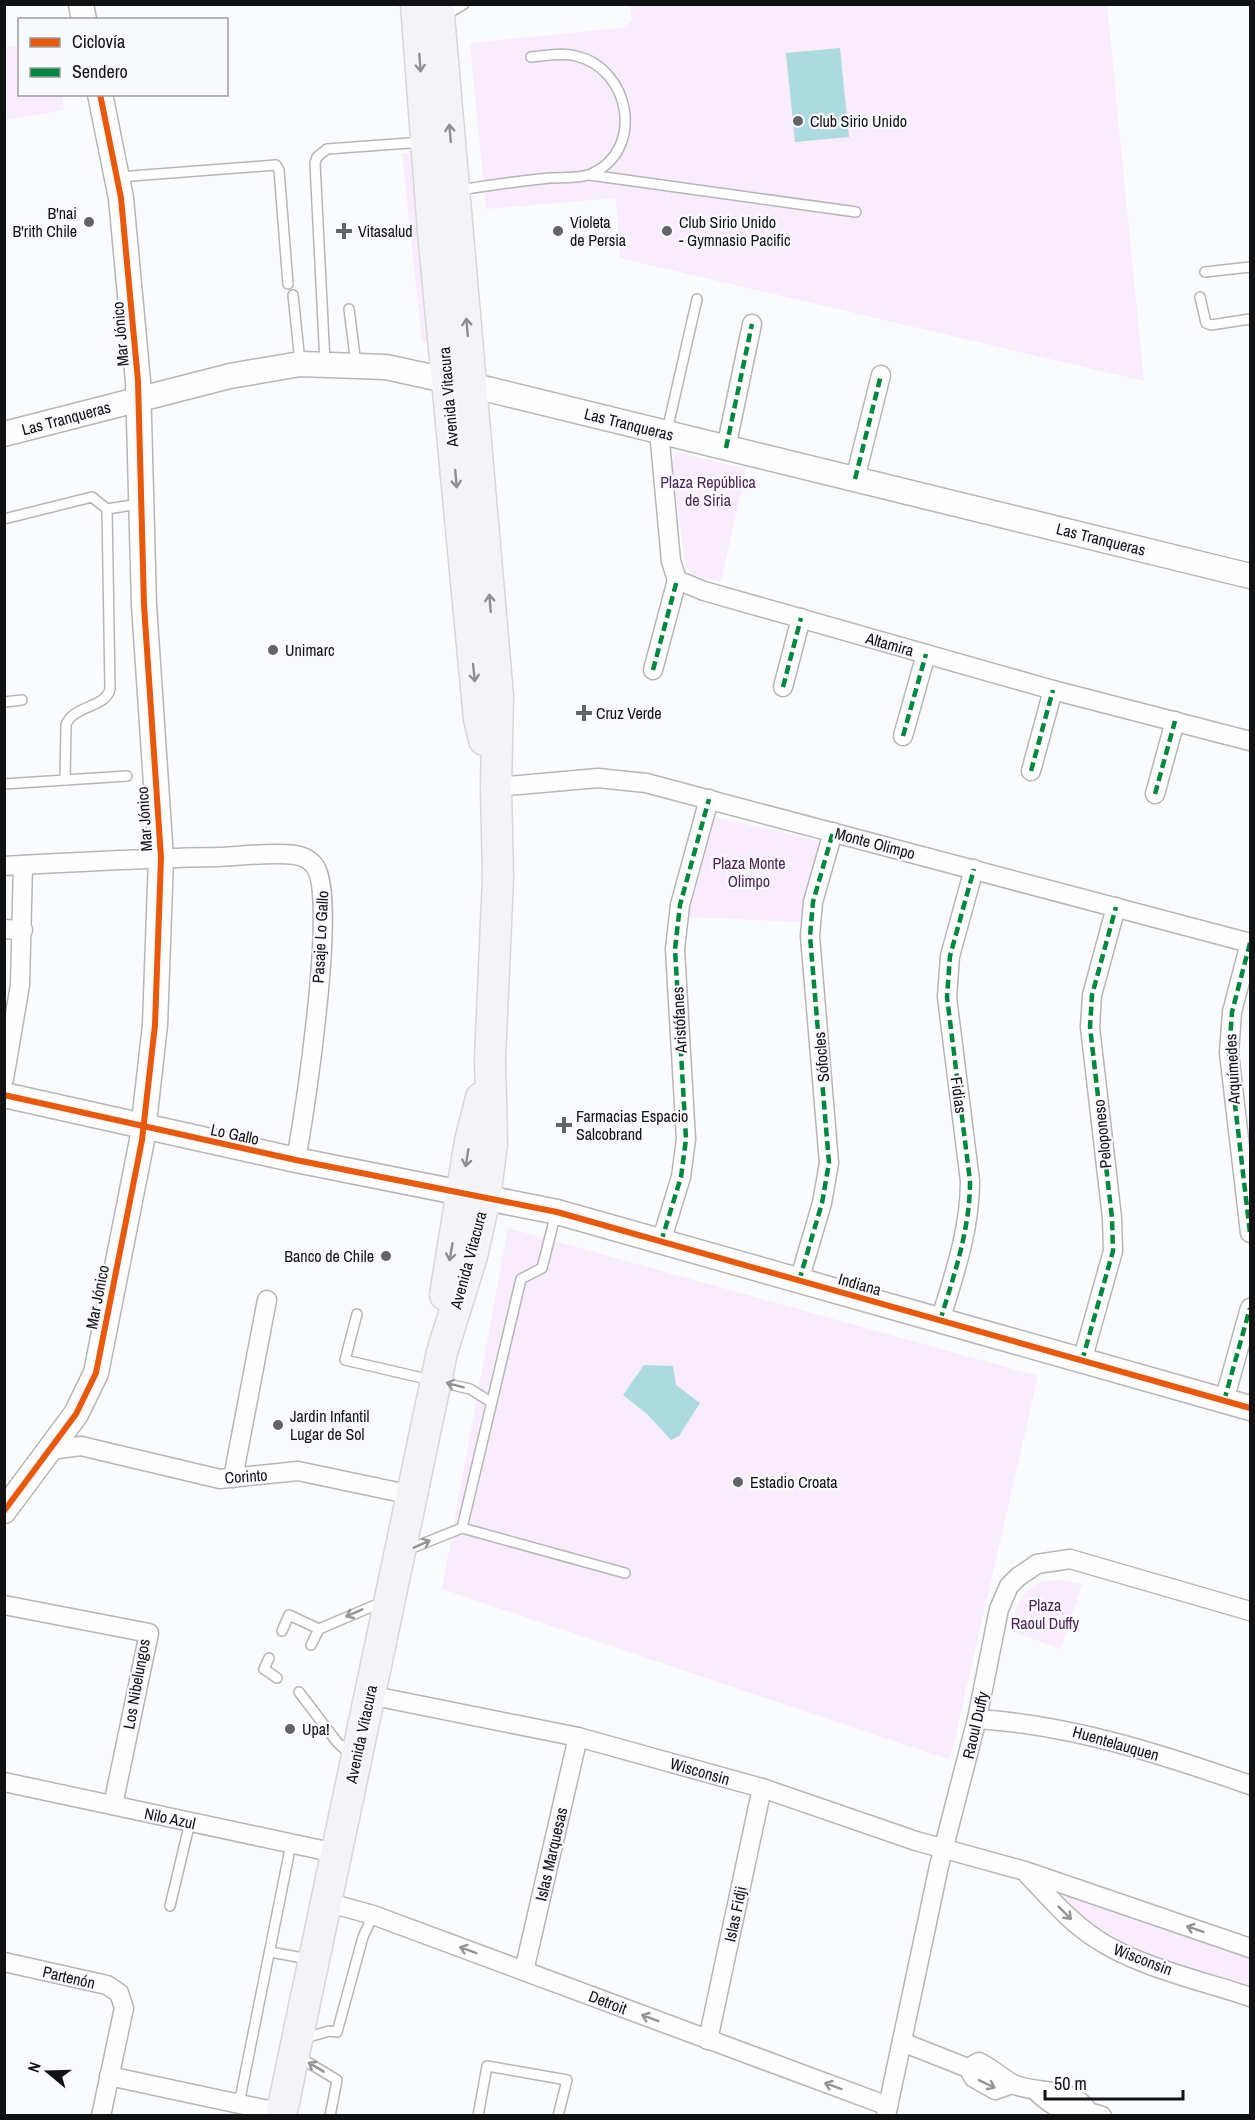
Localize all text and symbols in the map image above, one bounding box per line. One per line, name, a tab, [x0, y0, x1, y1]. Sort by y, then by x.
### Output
legend	[18, 18, 228, 96]
text: Ciclovía	[72, 29, 125, 54]
one-way arrow	[415, 52, 426, 72]
text: Sendero	[72, 59, 128, 84]
place label: Club Sirio Unido	[810, 110, 907, 132]
marker: Club Sirio Unido	[791, 114, 805, 128]
one-way arrow	[444, 123, 455, 143]
place label: B'nai B'rith Chile	[13, 202, 77, 242]
place label: Violeta de Persia	[570, 211, 627, 251]
place label: Club Sirio Unido - Gymnasio Pacific	[679, 211, 791, 251]
marker: B'nai B'rith Chile	[82, 215, 96, 229]
place label: Vitasalud	[358, 220, 412, 242]
marker: Vitasalud	[335, 222, 353, 240]
marker: Violeta de Persia	[551, 224, 565, 238]
marker: Club Sirio Unido - Gymnasio Pacific	[660, 224, 674, 238]
street label: Mar Jónico	[106, 301, 134, 367]
one-way arrow	[461, 318, 472, 337]
street label: Avenida Vitacura	[433, 345, 463, 449]
street label: Las Tranqueras	[19, 396, 113, 440]
street label: Las Tranqueras	[582, 402, 676, 446]
one-way arrow	[450, 469, 461, 489]
park label: Plaza República de Siria	[660, 471, 756, 511]
street label: Las Tranqueras	[1054, 517, 1148, 561]
one-way arrow	[484, 593, 495, 613]
street label: Altamira	[863, 626, 917, 661]
place label: Unimarc	[285, 639, 335, 661]
marker: Unimarc	[266, 643, 280, 657]
one-way arrow	[469, 663, 480, 683]
place label: Cruz Verde	[596, 702, 662, 724]
marker: Cruz Verde	[577, 706, 591, 720]
street label: Mar Jónico	[131, 786, 157, 852]
street label: Monte Olimpo	[832, 822, 918, 864]
park label: Plaza Monte Olimpo	[713, 852, 785, 892]
street label: Pasaje Lo Gallo	[307, 890, 333, 984]
street label: Aristófanes	[666, 986, 692, 1055]
street label: Sófocles	[808, 1031, 834, 1083]
street label: Arquímedes	[1219, 1033, 1245, 1106]
street label: Fidias	[946, 1075, 972, 1115]
street label: Peloponeso	[1087, 1098, 1117, 1170]
place label: Farmacias Espacio Salcobrand	[576, 1105, 688, 1145]
street label: Lo Gallo	[209, 1118, 261, 1150]
marker: Farmacias Espacio Salcobrand	[557, 1118, 571, 1132]
one-way arrow	[461, 1147, 472, 1167]
street label: Avenida Vitacura	[444, 1208, 492, 1312]
one-way arrow	[445, 1242, 456, 1261]
place label: Banco de Chile	[284, 1245, 374, 1267]
marker: Banco de Chile	[379, 1249, 393, 1263]
street label: Mar Jónico	[80, 1263, 114, 1331]
street label: Indiana	[836, 1267, 885, 1301]
one-way arrow	[446, 1379, 465, 1390]
place label: Jardin Infantil Lugar de Sol	[290, 1405, 370, 1445]
marker: Jardin Infantil Lugar de Sol	[271, 1418, 285, 1432]
street label: Corinto	[224, 1464, 268, 1488]
place label: Estadio Croata	[750, 1471, 838, 1493]
marker: Estadio Croata	[731, 1475, 745, 1489]
one-way arrow	[412, 1537, 430, 1549]
park label: Plaza Raoul Duffy	[1011, 1594, 1080, 1634]
one-way arrow	[345, 1609, 363, 1620]
street label: Los Nibelungos	[117, 1637, 155, 1731]
street label: Avenida Vitacura	[340, 1682, 382, 1786]
street label: Raoul Duffy	[957, 1689, 994, 1761]
place label: Upa!	[302, 1718, 330, 1740]
street label: Huentelauquen	[1070, 1720, 1162, 1766]
marker: Upa!	[283, 1722, 297, 1736]
street label: Wisconsin	[668, 1752, 732, 1790]
street label: Nilo Azul	[142, 1802, 198, 1834]
street label: Islas Marquesas	[530, 1805, 572, 1903]
street label: Islas Fidji	[718, 1884, 752, 1944]
one-way arrow	[1058, 1906, 1073, 1921]
one-way arrow	[1186, 1923, 1205, 1934]
street label: Wisconsin	[1110, 1938, 1176, 1980]
one-way arrow	[459, 1943, 478, 1954]
street label: Partenón	[41, 1960, 97, 1994]
street label: Detroit	[586, 1985, 631, 2019]
one-way arrow	[642, 2012, 660, 2023]
north arrow	[18, 2042, 78, 2102]
text: N	[22, 2059, 46, 2075]
one-way arrow	[308, 2060, 325, 2072]
scale bar	[1045, 2063, 1183, 2101]
text: 50 m	[1054, 2071, 1087, 2096]
one-way arrow	[824, 2079, 843, 2090]
one-way arrow	[978, 2079, 996, 2091]

